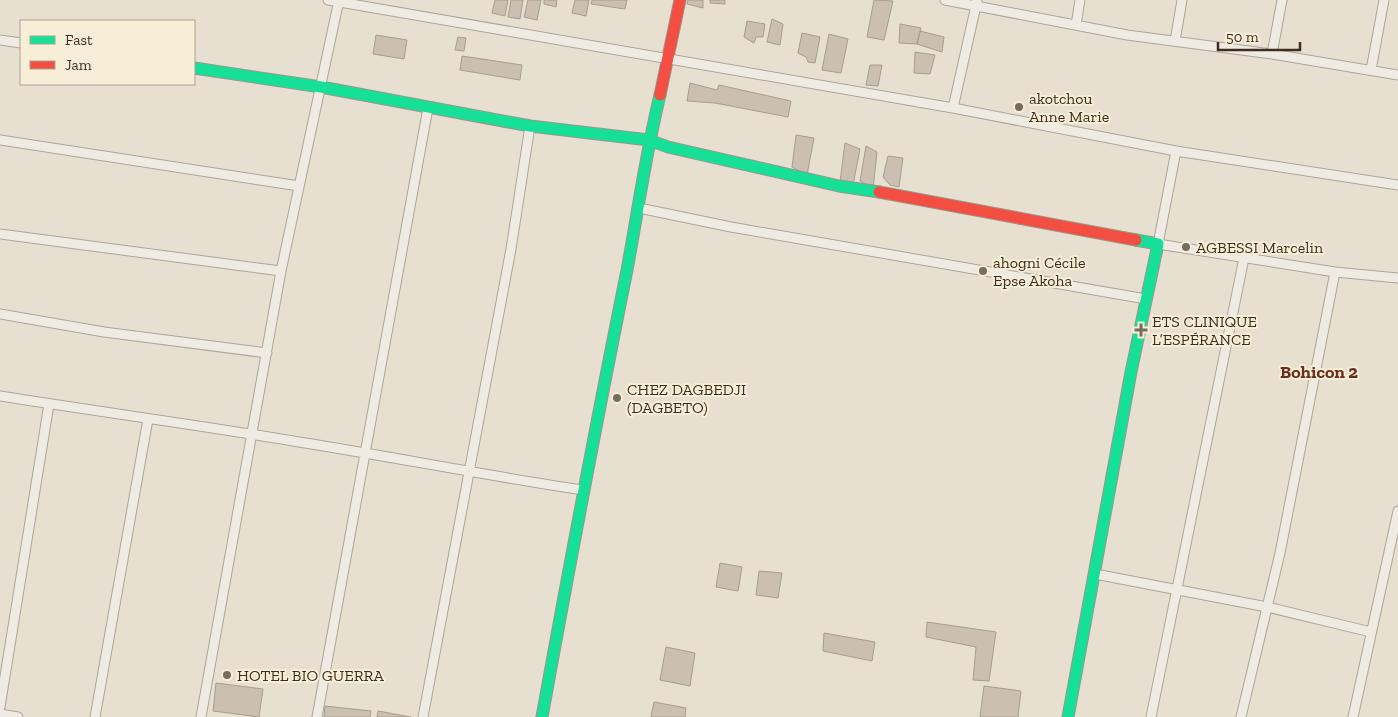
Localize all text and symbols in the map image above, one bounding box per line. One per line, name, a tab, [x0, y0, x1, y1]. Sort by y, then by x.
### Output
legend	[20, 20, 195, 85]
scale bar	[1218, 20, 1300, 52]
text: 50 m	[1226, 28, 1259, 46]
text: Fast	[65, 31, 93, 49]
text: Jam	[65, 56, 92, 74]
place label: akotchou Anne Marie	[1029, 89, 1109, 126]
marker: akotchou Anne Marie	[1013, 101, 1025, 113]
place label: AGBESSI Marcelin	[1196, 238, 1324, 257]
marker: AGBESSI Marcelin	[1180, 241, 1192, 253]
place label: ahogni Cécile Epse Akoha	[993, 253, 1085, 290]
marker: ahogni Cécile Epse Akoha	[977, 265, 989, 277]
place label: ETS CLINIQUE L’ESPÉRANCE	[1152, 312, 1257, 349]
marker: ETS CLINIQUE L’ESPÉRANCE	[1134, 323, 1148, 337]
district label: Bohicon 2	[1280, 361, 1358, 383]
place label: CHEZ DAGBEDJI (DAGBETO)	[627, 380, 746, 417]
marker: CHEZ DAGBEDJI (DAGBETO)	[611, 392, 623, 404]
place label: HOTEL BIO GUERRA	[237, 666, 384, 685]
marker: HOTEL BIO GUERRA	[221, 669, 233, 681]

